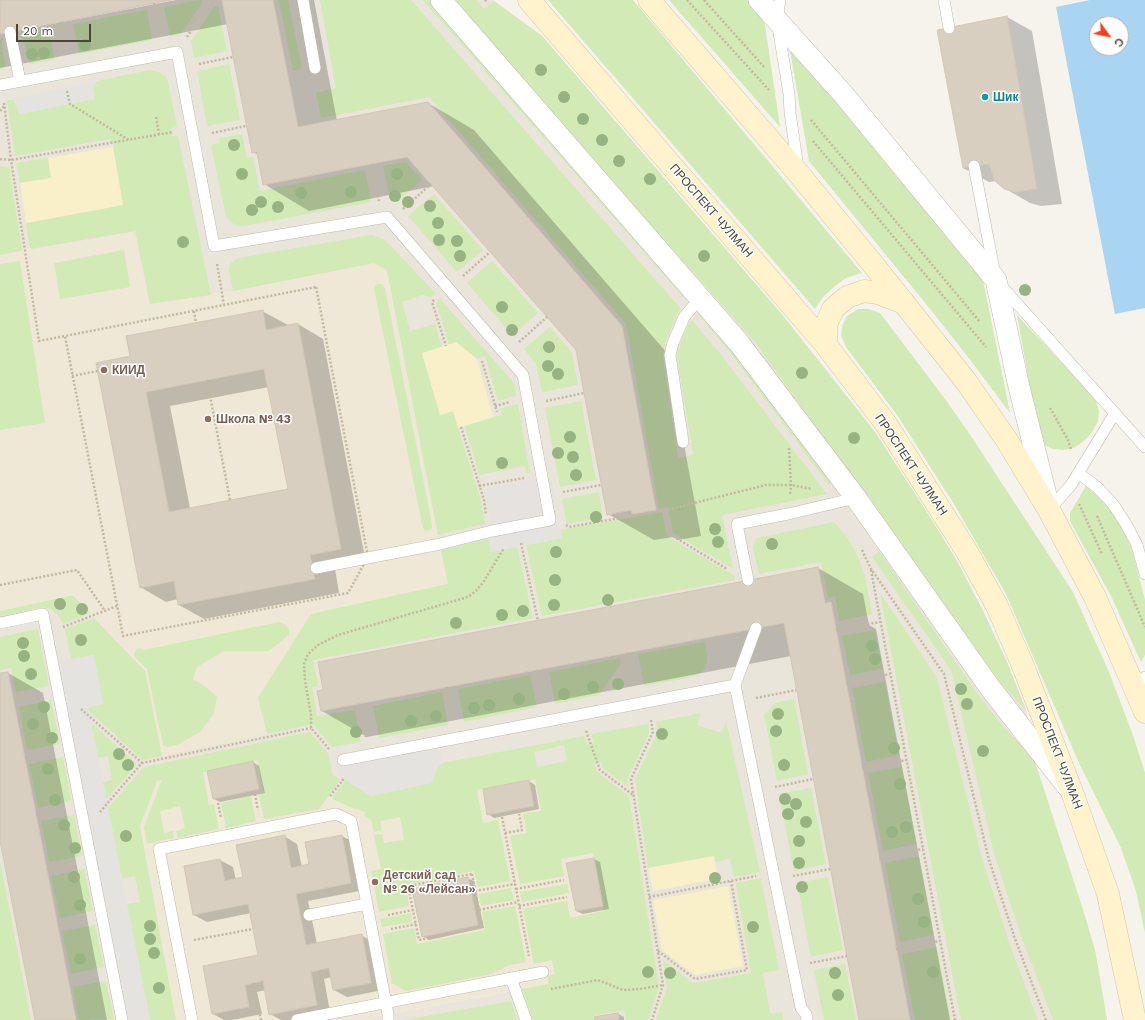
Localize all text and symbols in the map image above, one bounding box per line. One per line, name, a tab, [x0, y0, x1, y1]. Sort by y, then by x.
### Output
scale bar	[18, 16, 93, 42]
north arrow	[1089, 16, 1129, 56]
text: 20 m	[23, 24, 53, 38]
text: С	[1111, 35, 1126, 49]
place label: Шик	[993, 90, 1018, 104]
marker: Шик	[980, 92, 990, 102]
street label: ПРОСПЕКТ ЧУЛМАН	[666, 161, 756, 261]
place label: КИИД	[112, 363, 145, 377]
marker: КИИД	[99, 365, 109, 375]
place label: Школа № 43	[216, 412, 291, 426]
street label: ПРОСПЕКТ ЧУЛМАН	[872, 412, 950, 518]
marker: Школа № 43	[203, 414, 213, 424]
street label: ПРОСПЕКТ ЧУЛМАН	[1029, 695, 1085, 811]
place label: Детский сад № 26 «Лейсан»	[383, 868, 476, 896]
marker: Детский сад № 26 «Лейсан»	[370, 877, 380, 887]

